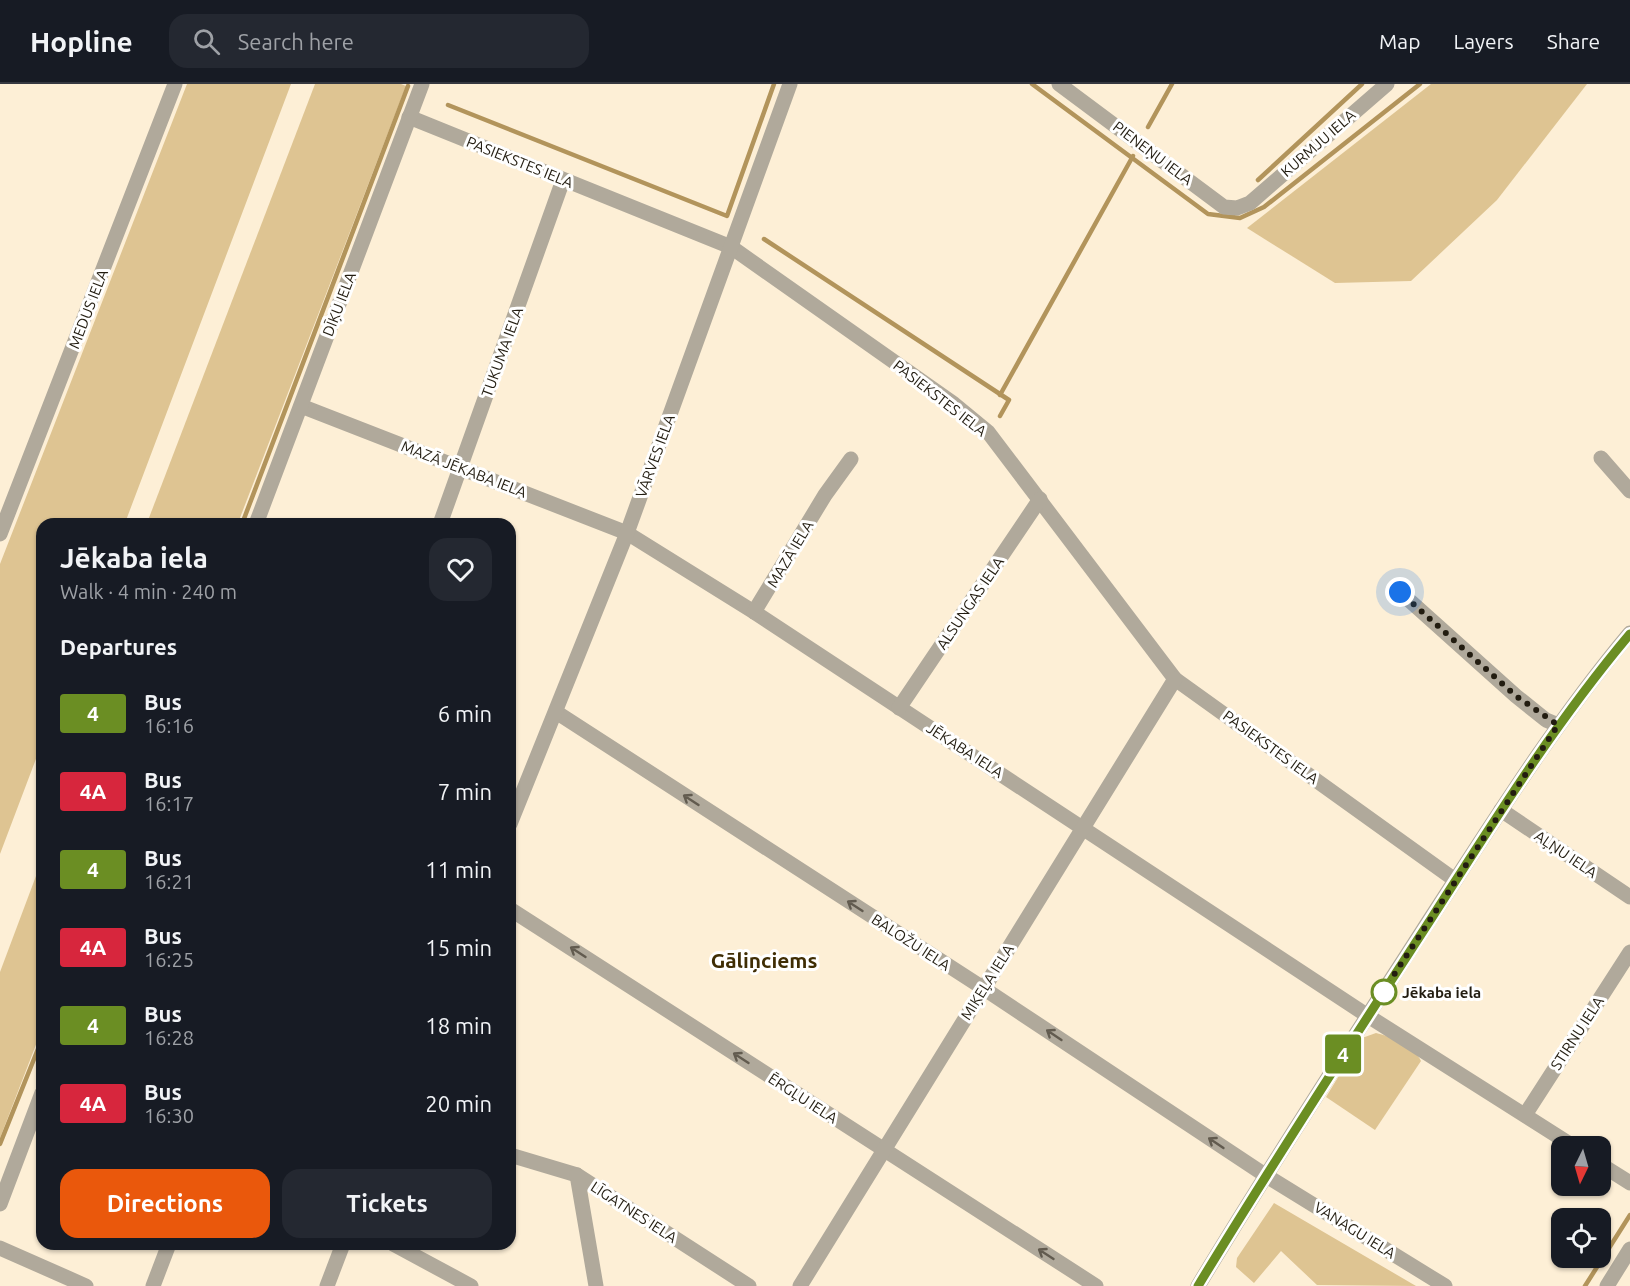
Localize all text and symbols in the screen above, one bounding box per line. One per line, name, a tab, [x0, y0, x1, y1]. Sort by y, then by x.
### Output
search box	[169, 14, 589, 68]
icon: search	[190, 25, 223, 58]
text: Hopline	[30, 26, 133, 57]
text: Search here	[238, 29, 354, 54]
text: Map	[1379, 29, 1420, 53]
text: Layers	[1453, 29, 1514, 53]
text: Share	[1547, 29, 1600, 53]
street label: KURMJU IELA	[1277, 106, 1359, 180]
street label: PIENEŅU IELA	[1110, 118, 1196, 188]
street label: PASIEKSTES IELA	[464, 133, 576, 191]
street label: MEDUS IELA	[65, 267, 111, 351]
street label: DĪĶU IELA	[319, 269, 359, 338]
street label: TUKUMA IELA	[478, 305, 526, 399]
street label: PASIEKSTES IELA	[890, 356, 990, 440]
street label: VĀRVES IELA	[632, 412, 678, 500]
street label: MAZĀ JĒKABA IELA	[399, 437, 529, 501]
street label: MAZĀ IELA	[763, 517, 817, 591]
button: heart	[429, 538, 492, 601]
text: Jēkaba iela	[60, 542, 208, 573]
street label: ALSUNGAS IELA	[933, 553, 1007, 652]
your location	[1385, 577, 1415, 607]
text: Walk · 4 min · 240 m	[60, 580, 237, 603]
text: Departures	[60, 634, 177, 659]
text: Bus	[144, 689, 182, 714]
text: 4	[87, 701, 99, 725]
text: 6 min	[438, 701, 492, 726]
street label: PASIEKSTES IELA	[1220, 707, 1322, 787]
text: 16:16	[144, 714, 194, 737]
street label: JĒKABA IELA	[923, 719, 1007, 781]
text: Bus	[144, 767, 182, 792]
text: 4A	[80, 779, 106, 803]
text: 7 min	[438, 779, 492, 804]
text: 16:17	[144, 792, 194, 815]
one-way arrow	[683, 793, 700, 806]
street label: AĻŅU IELA	[1531, 827, 1601, 881]
text: Bus	[144, 845, 182, 870]
text: 4	[87, 857, 99, 881]
text: 11 min	[425, 857, 492, 882]
text: 16:21	[144, 870, 194, 893]
one-way arrow	[847, 899, 864, 911]
street label: BALOŽU IELA	[869, 910, 954, 974]
text: Bus	[144, 923, 182, 948]
text: 4A	[80, 935, 106, 959]
text: 15 min	[425, 935, 492, 960]
street label: MIĶEĻA IELA	[957, 941, 1017, 1023]
one-way arrow	[569, 945, 586, 958]
text: 16:25	[144, 948, 194, 971]
district label: Gāliņciems	[711, 948, 817, 973]
marker: Jēkaba iela	[1371, 979, 1397, 1005]
place label: Jēkaba iela	[1402, 984, 1481, 1001]
street label: STIRNU IELA	[1547, 993, 1607, 1073]
text: Bus	[144, 1001, 182, 1026]
text: 4	[87, 1013, 99, 1037]
text: 18 min	[425, 1013, 492, 1038]
text: 16:28	[144, 1026, 194, 1049]
one-way arrow	[1046, 1029, 1062, 1041]
line badge: 4	[1324, 1034, 1362, 1074]
text: 4	[1337, 1042, 1349, 1066]
one-way arrow	[733, 1052, 750, 1064]
street label: ĒRGĻU IELA	[765, 1069, 841, 1127]
text: Bus	[144, 1079, 182, 1104]
text: 4A	[80, 1091, 106, 1115]
text: 20 min	[425, 1091, 492, 1116]
text: 16:30	[144, 1104, 194, 1127]
one-way arrow	[1208, 1136, 1225, 1148]
north arrow	[1551, 1136, 1611, 1196]
map controls	[1551, 1136, 1611, 1268]
button: Directions	[60, 1169, 270, 1238]
button: Tickets	[282, 1169, 492, 1238]
street label: LĪGATNES IELA	[588, 1178, 680, 1246]
street label: VANAGU IELA	[1311, 1198, 1399, 1262]
button: locate	[1551, 1208, 1611, 1268]
one-way arrow	[1038, 1248, 1055, 1260]

